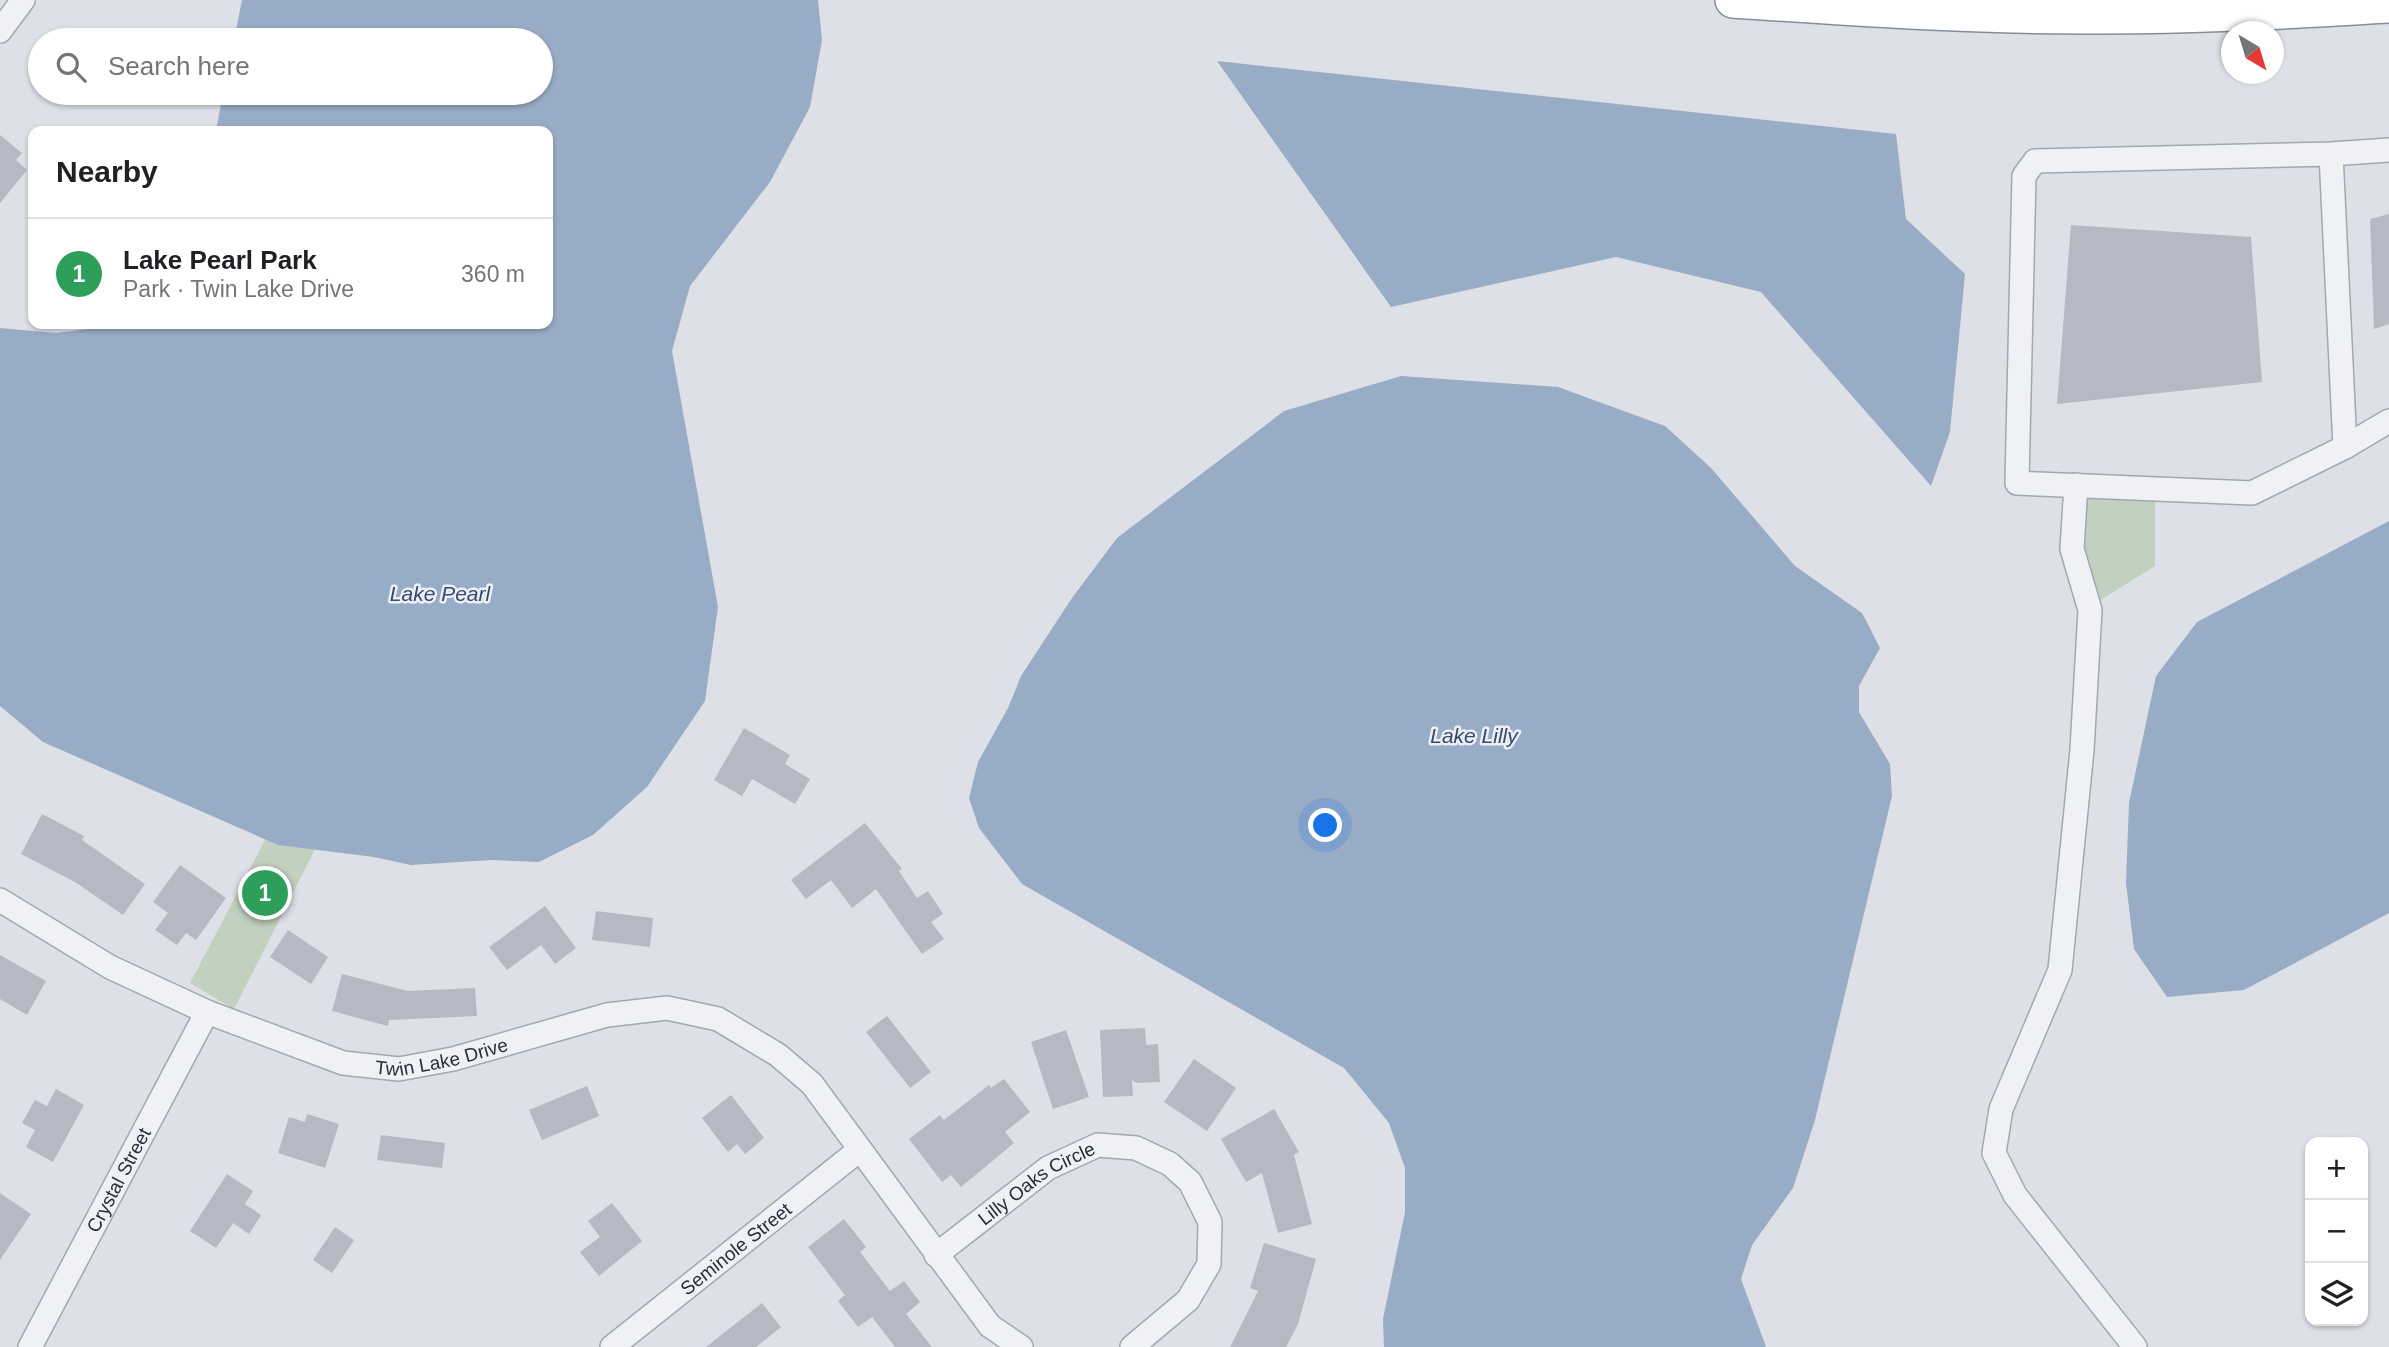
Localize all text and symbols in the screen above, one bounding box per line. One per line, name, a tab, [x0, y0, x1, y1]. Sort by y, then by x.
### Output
north arrow	[2221, 21, 2284, 84]
search box	[28, 28, 553, 105]
icon: search	[52, 48, 90, 86]
text: Search here	[108, 51, 250, 81]
text: Nearby	[56, 155, 158, 188]
text: Lake Pearl Park	[123, 245, 317, 275]
text: 1	[73, 261, 85, 287]
text: 360 m	[461, 261, 525, 287]
text: Park · Twin Lake Drive	[123, 276, 354, 302]
water label: Lake Pearl	[390, 582, 492, 605]
water label: Lake Lilly	[1430, 724, 1519, 747]
your location	[1308, 808, 1342, 842]
pin: 1	[242, 867, 288, 919]
street label: Twin Lake Drive	[374, 1033, 510, 1080]
street label: Crystal Street	[82, 1123, 155, 1236]
street label: Lilly Oaks Circle	[974, 1137, 1098, 1229]
map controls	[2305, 1137, 2368, 1326]
button: +	[2305, 1137, 2368, 1200]
street label: Seminole Street	[676, 1198, 796, 1299]
button: −	[2305, 1200, 2368, 1263]
button: layers	[2305, 1263, 2368, 1326]

